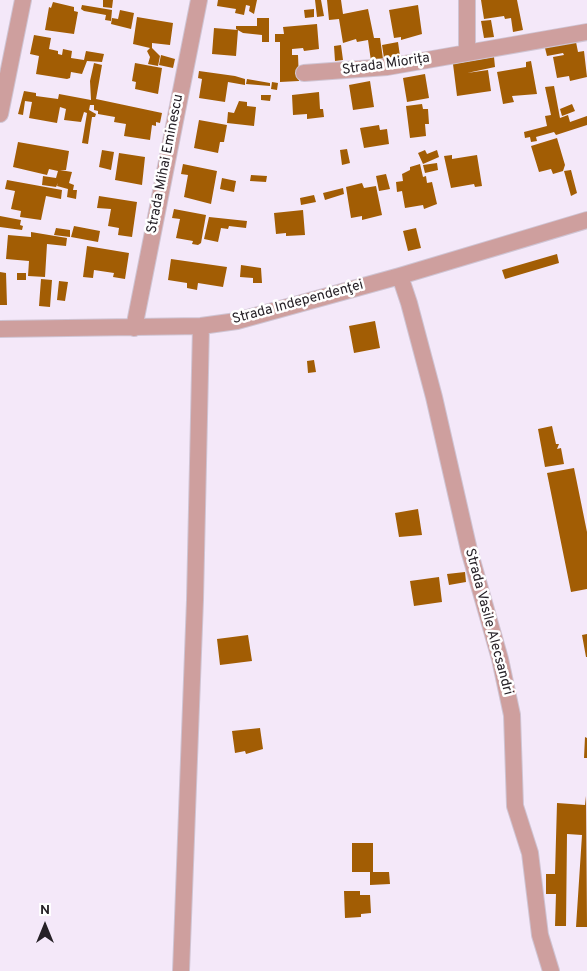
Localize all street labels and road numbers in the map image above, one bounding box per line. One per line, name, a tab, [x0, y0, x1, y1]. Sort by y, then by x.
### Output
street label: Strada Miorița	[341, 51, 431, 79]
street label: Strada Mihai Eminescu	[144, 93, 188, 235]
street label: Strada Independenţei	[231, 277, 365, 329]
street label: Strada Vasile Alecsandri	[460, 547, 516, 697]

